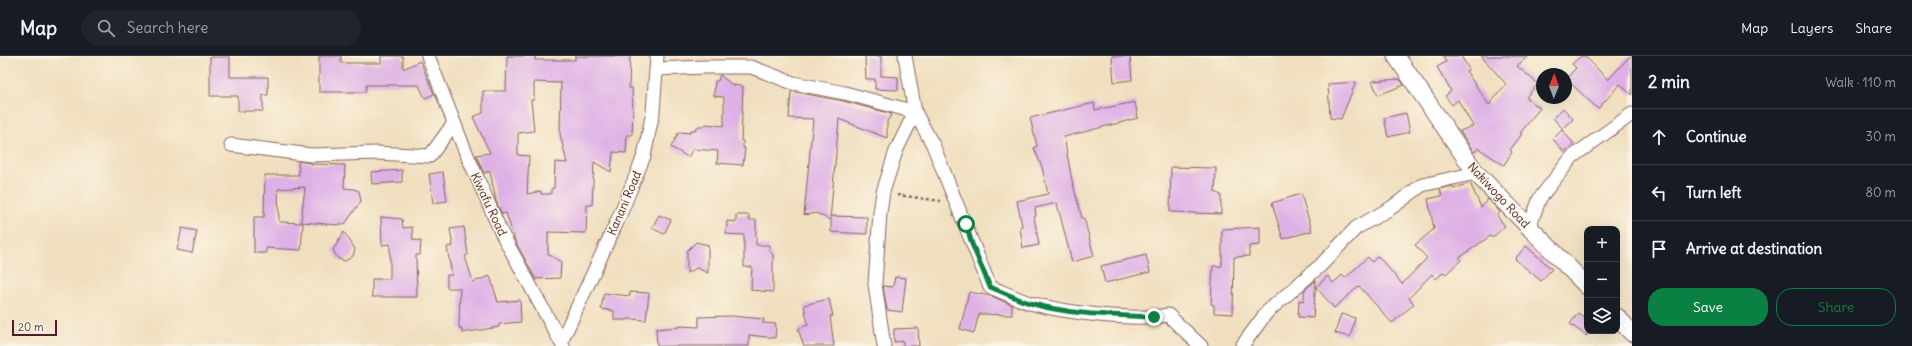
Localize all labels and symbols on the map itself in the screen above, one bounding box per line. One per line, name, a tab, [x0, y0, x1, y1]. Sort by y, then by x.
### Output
north arrow	[1536, 68, 1572, 104]
street label: Nakiwogo Road	[1465, 159, 1533, 231]
street label: Kanani Road	[604, 168, 644, 238]
street label: Kiwafu Road	[468, 170, 510, 238]
route start	[957, 215, 975, 233]
route end	[1145, 308, 1163, 326]
scale bar	[12, 318, 57, 337]

